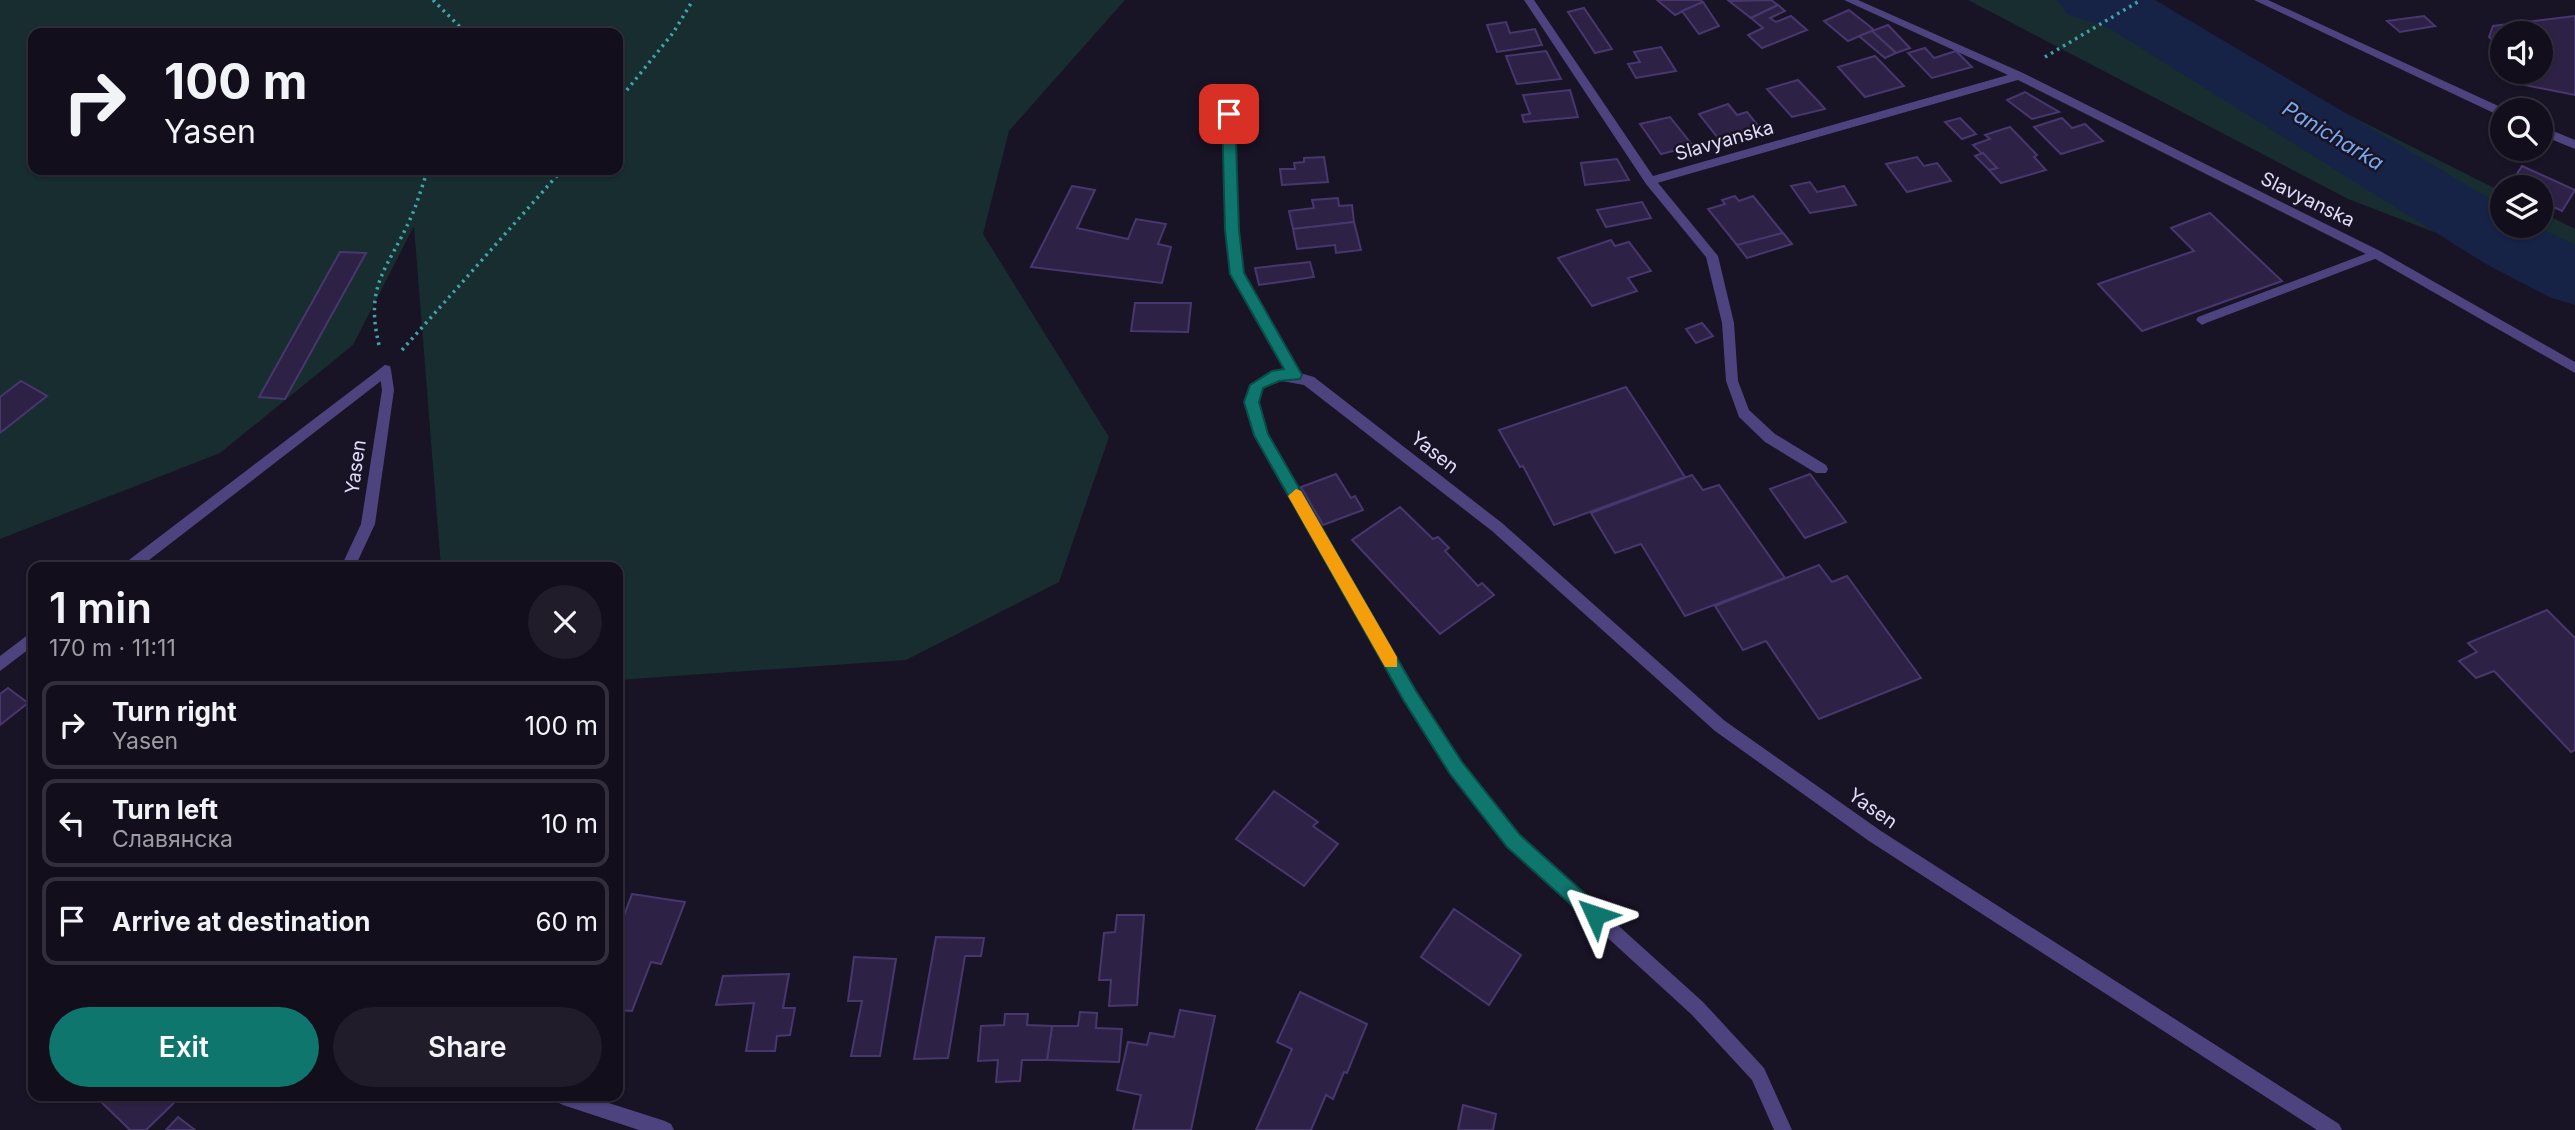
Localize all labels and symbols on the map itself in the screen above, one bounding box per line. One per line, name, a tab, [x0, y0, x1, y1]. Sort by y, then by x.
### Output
pin	[1199, 84, 1259, 144]
water label: Panicharka	[2278, 96, 2388, 175]
street label: Slavyanska	[1672, 115, 1776, 166]
street label: Slavyanska	[2257, 167, 2358, 232]
street label: Yasen	[1406, 427, 1463, 478]
street label: Yasen	[340, 438, 371, 496]
street label: Yasen	[1844, 783, 1902, 833]
position arrow	[1558, 878, 1632, 952]

